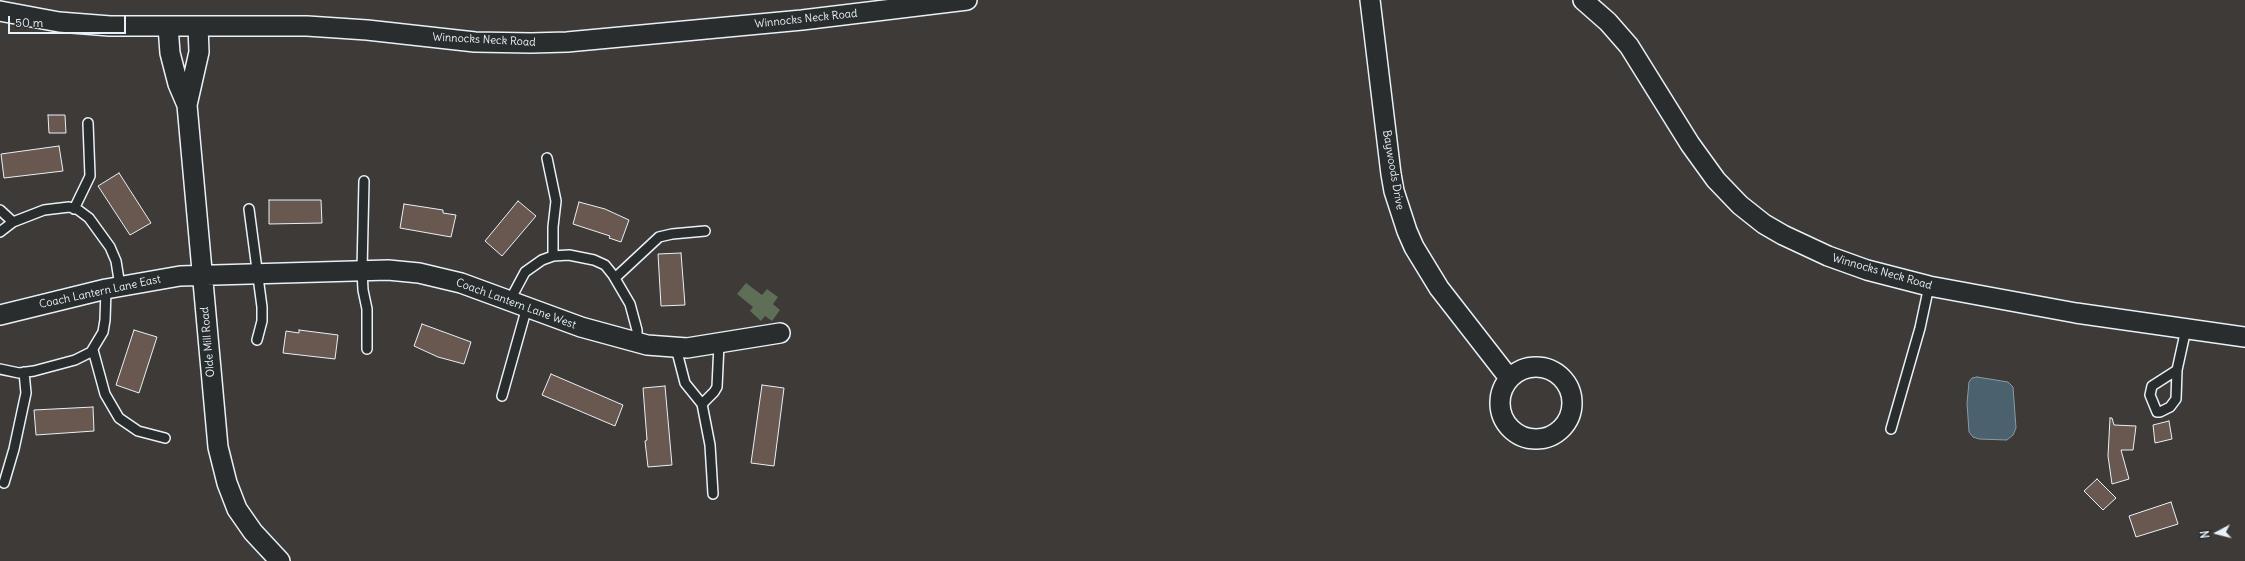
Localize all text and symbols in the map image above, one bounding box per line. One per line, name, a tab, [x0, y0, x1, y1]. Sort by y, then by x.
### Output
street label: Winnocks Neck Road	[754, 7, 858, 31]
scale bar	[10, 8, 128, 34]
text: 50 m	[15, 15, 43, 30]
street label: Winnocks Neck Road	[432, 31, 536, 49]
street label: Baywoods Drive	[1379, 129, 1407, 211]
street label: Winnocks Neck Road	[1831, 251, 1933, 293]
street label: Coach Lantern Lane East	[38, 273, 162, 311]
street label: Coach Lantern Lane West	[454, 276, 578, 332]
street label: Olde Mill Road	[198, 306, 218, 378]
north arrow	[2197, 513, 2237, 553]
text: N	[2198, 530, 2213, 539]

